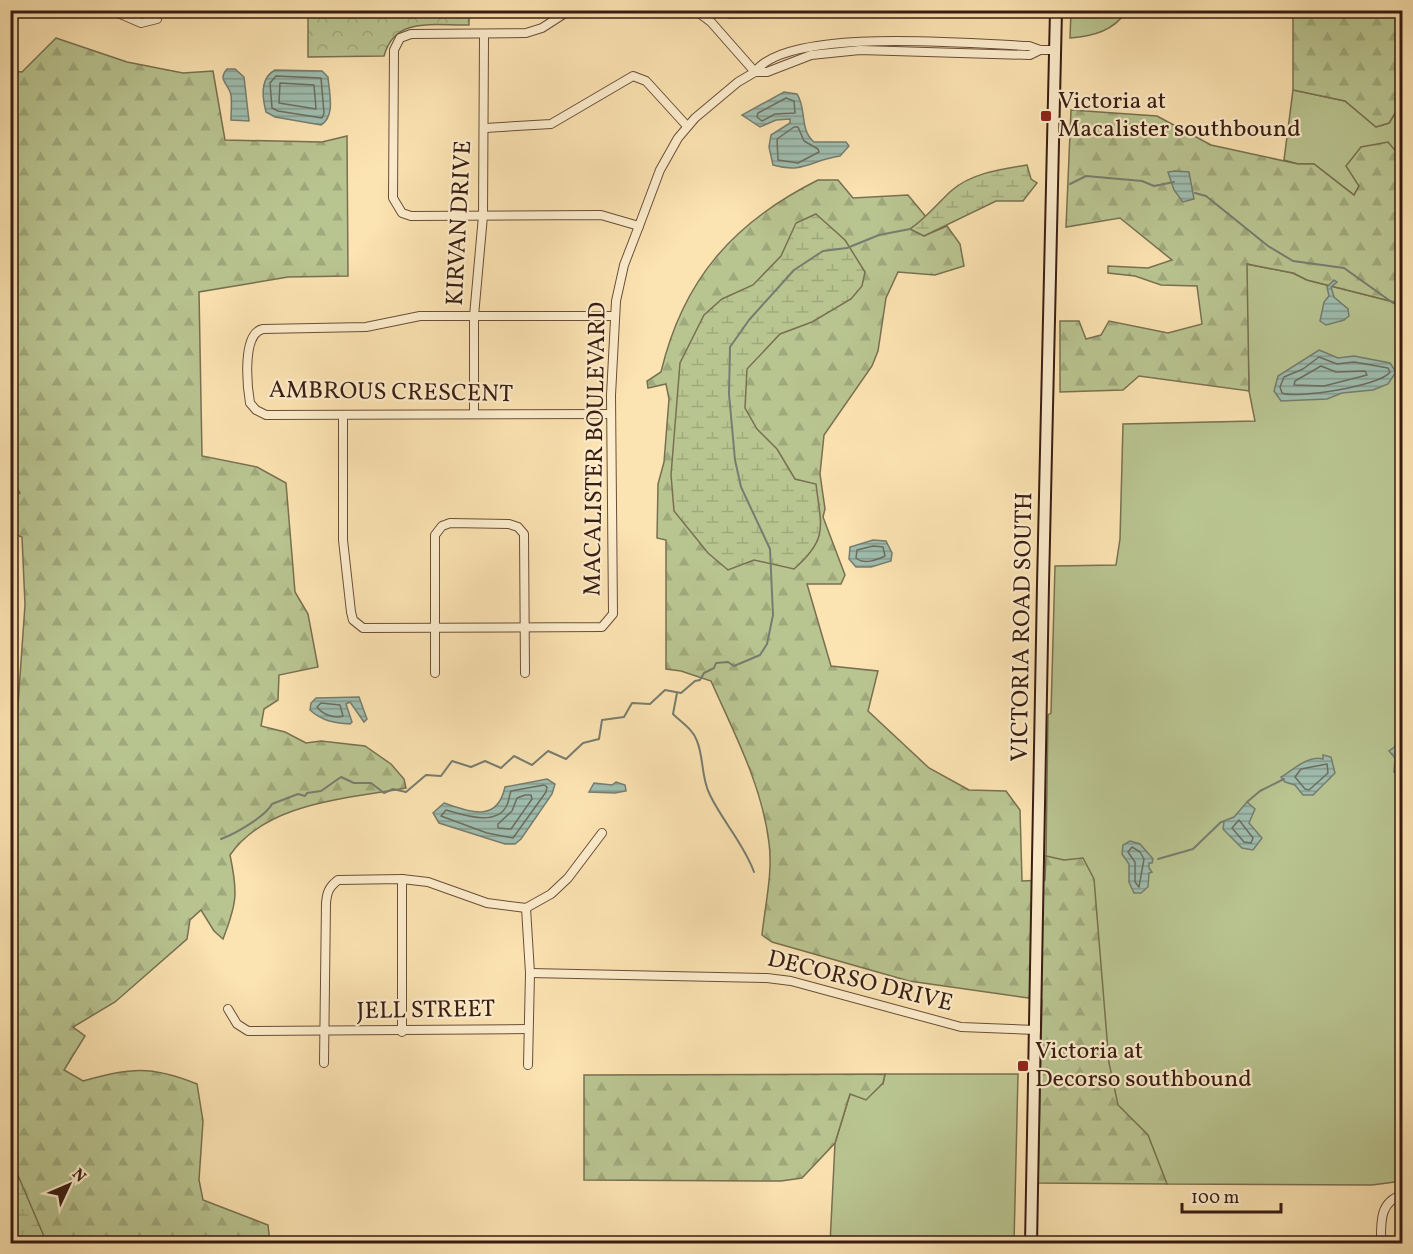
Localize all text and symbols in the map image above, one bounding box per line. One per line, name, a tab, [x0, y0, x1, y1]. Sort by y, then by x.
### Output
place label: Victoria at Macalister southbound	[1058, 85, 1301, 147]
marker: Victoria at Macalister southbound	[1039, 109, 1053, 123]
street label: KIRVAN DRIVE	[439, 139, 481, 307]
street label: MACALISTER BOULEVARD	[576, 302, 616, 596]
street label: AMBROUS CRESCENT	[269, 374, 513, 412]
street label: VICTORIA ROAD SOUTH	[1004, 492, 1042, 762]
street label: DECORSO DRIVE	[764, 943, 956, 1021]
street label: JELL STREET	[356, 993, 496, 1029]
place label: Victoria at Decorso southbound	[1035, 1035, 1252, 1097]
marker: Victoria at Decorso southbound	[1016, 1059, 1030, 1073]
north arrow	[39, 1155, 99, 1215]
text: N	[66, 1164, 91, 1188]
scale bar	[1182, 1176, 1281, 1214]
text: 100 m	[1191, 1186, 1240, 1211]

